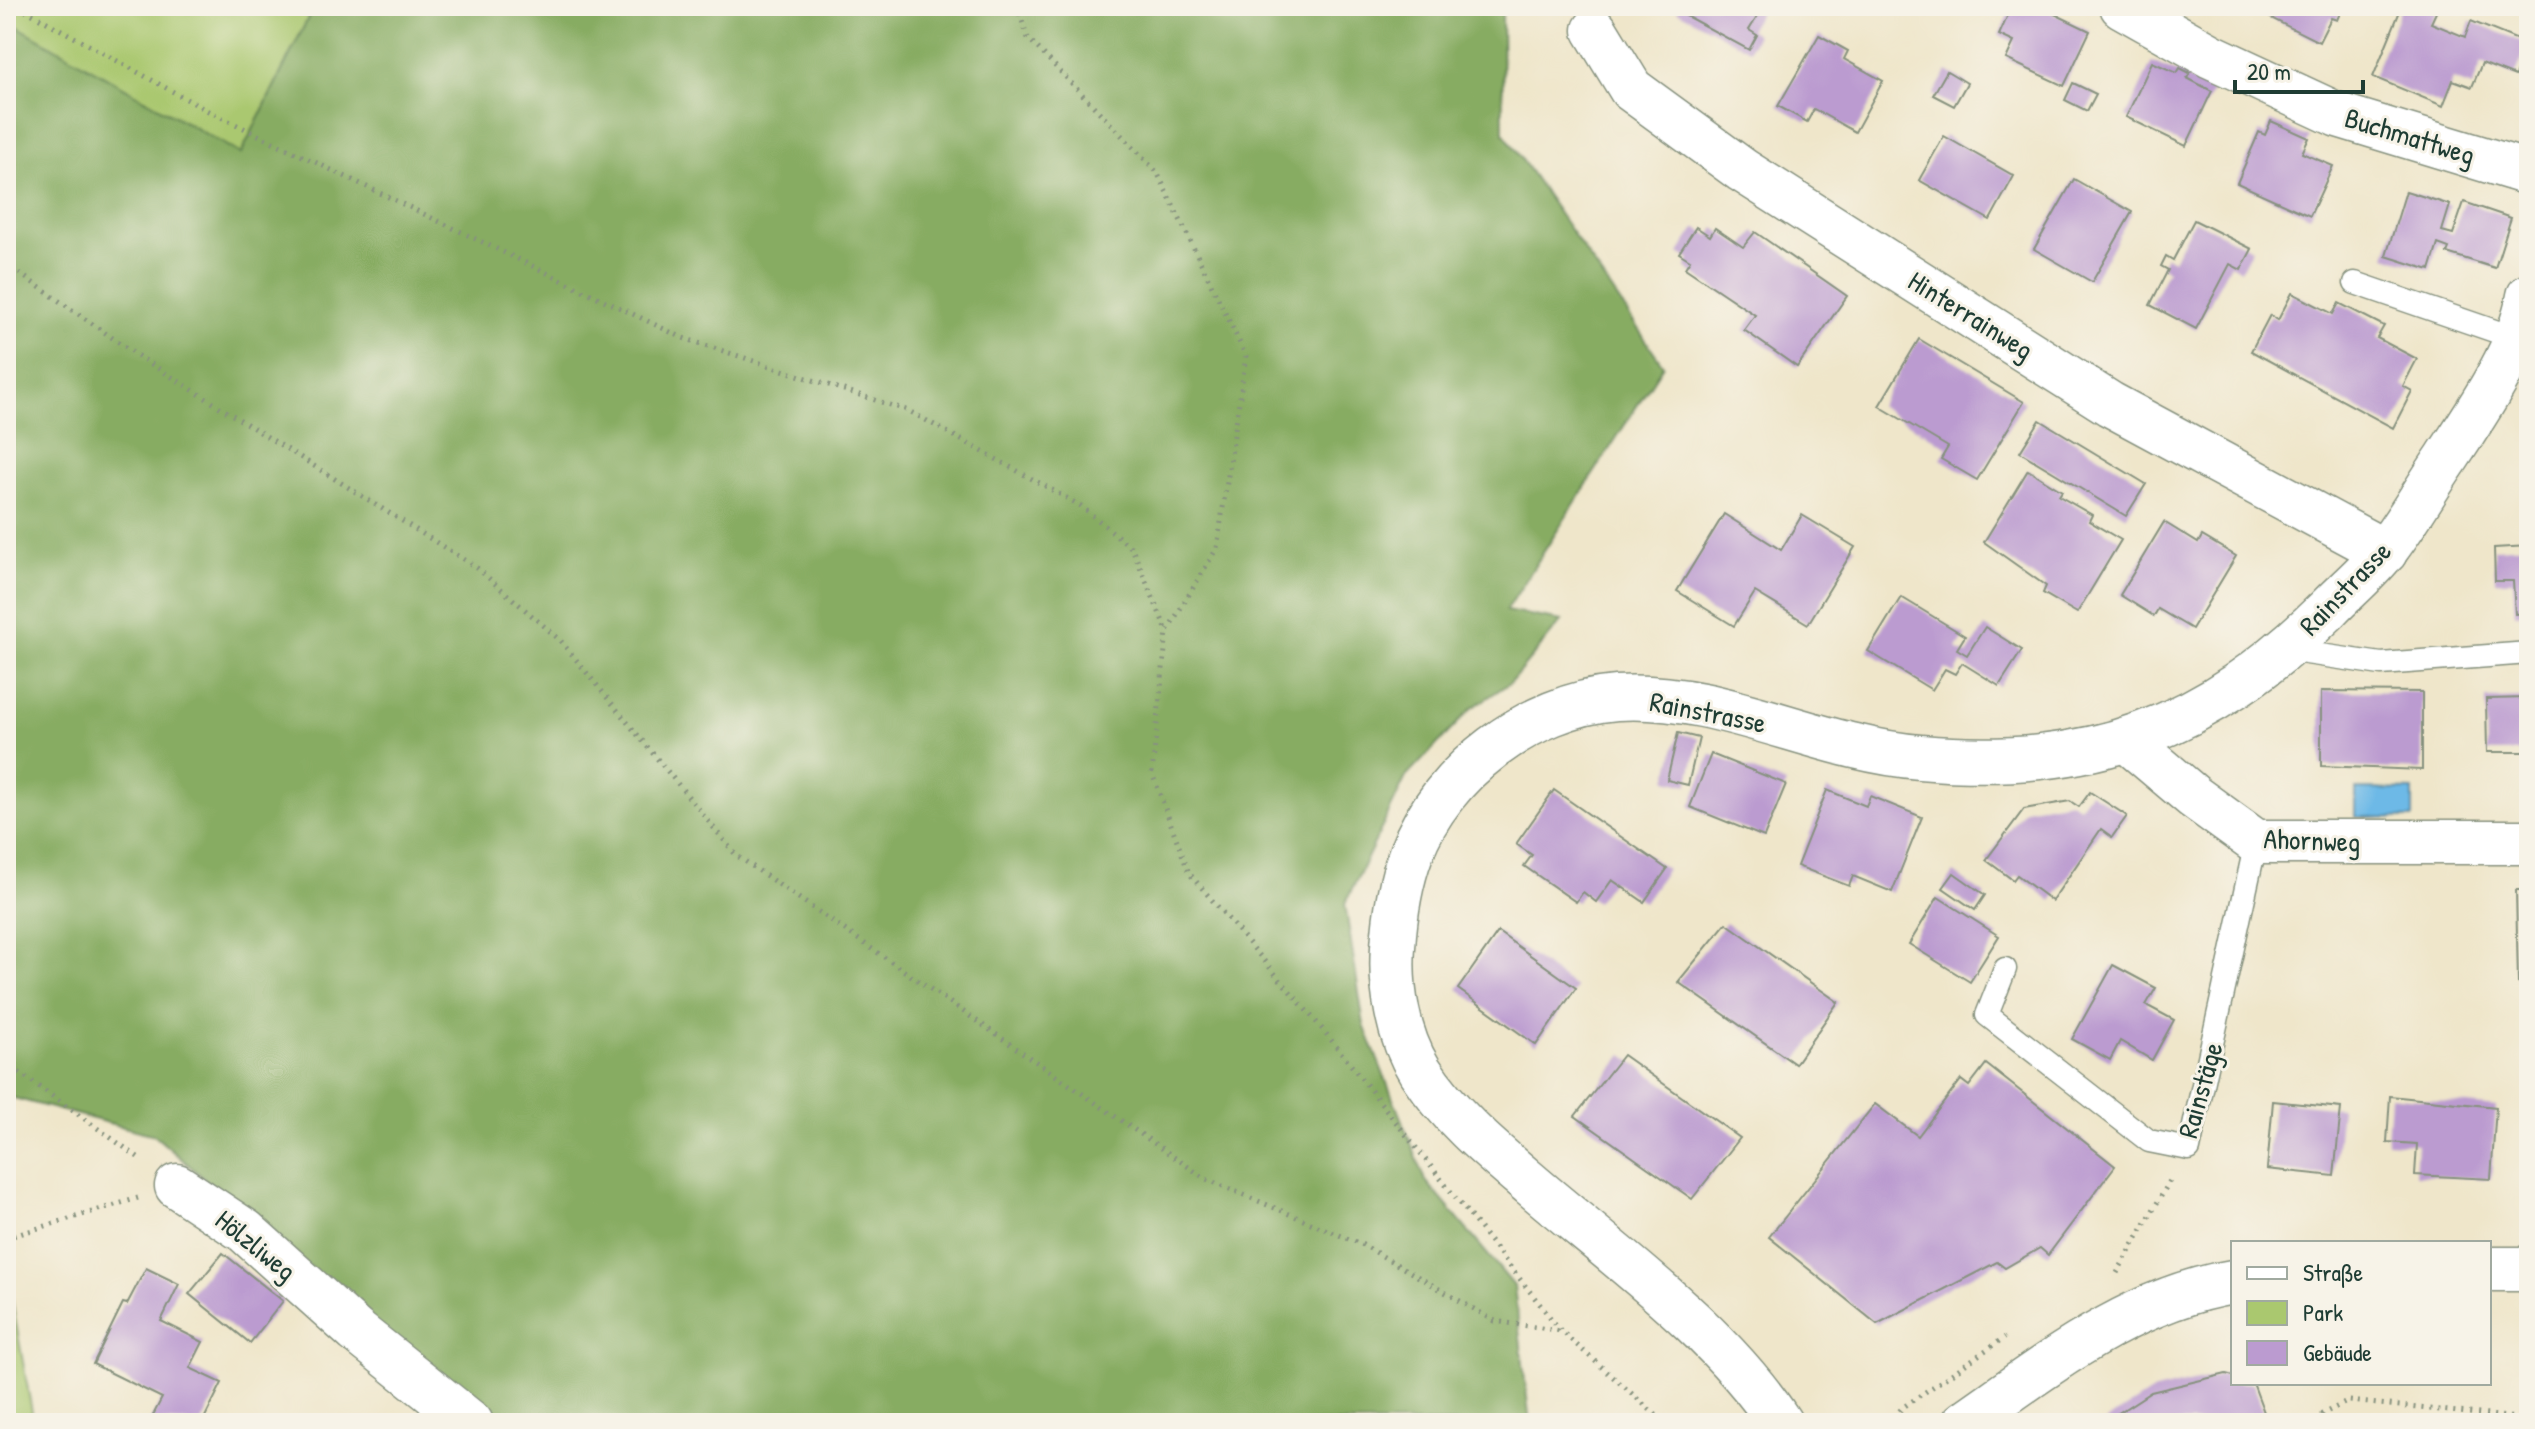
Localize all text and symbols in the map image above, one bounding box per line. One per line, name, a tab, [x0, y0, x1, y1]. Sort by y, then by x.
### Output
scale bar	[2235, 44, 2363, 94]
text: 20 m	[2247, 55, 2291, 87]
street label: Buchmattweg	[2340, 98, 2480, 174]
street label: Hinterrainweg	[1901, 262, 2041, 368]
street label: Rainstrasse	[2291, 533, 2399, 643]
street label: Rainstrasse	[1647, 682, 1769, 742]
street label: Ahornweg	[2263, 819, 2361, 861]
street label: Rainstäge	[2168, 1038, 2232, 1142]
street label: Hölzliweg	[207, 1201, 305, 1289]
legend	[2231, 1241, 2491, 1385]
text: Straße	[2303, 1256, 2364, 1288]
text: Park	[2303, 1296, 2343, 1328]
text: Gebäude	[2303, 1336, 2372, 1368]

